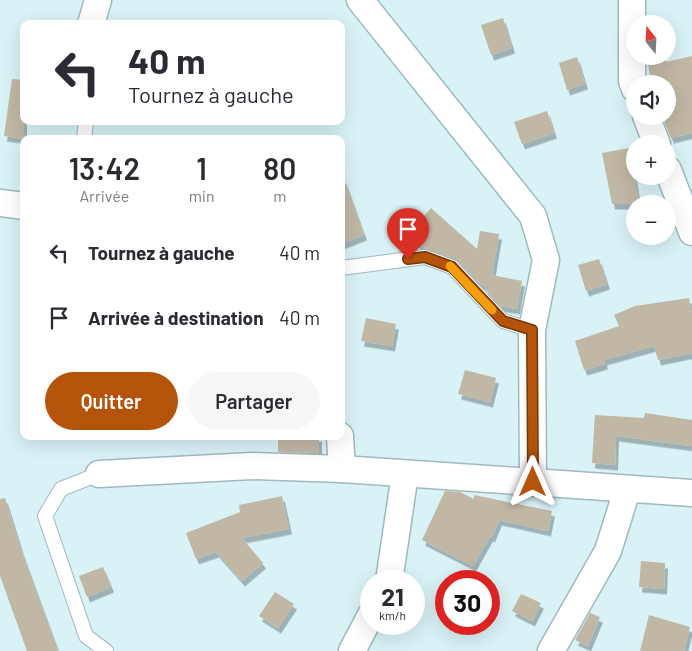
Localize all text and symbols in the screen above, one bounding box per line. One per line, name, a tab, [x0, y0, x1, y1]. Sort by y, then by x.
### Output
north arrow	[626, 15, 676, 65]
map controls	[626, 15, 676, 245]
text: 40 m	[128, 39, 205, 81]
icon: left	[45, 40, 110, 105]
button: sound	[626, 75, 676, 125]
text: Tournez à gauche	[128, 81, 294, 107]
button: +	[626, 135, 676, 185]
text: 13:42	[69, 150, 140, 186]
text: 1	[196, 150, 207, 186]
text: 80	[263, 150, 296, 186]
text: Arrivée	[79, 186, 129, 205]
text: min	[189, 186, 215, 205]
text: m	[273, 186, 286, 205]
button: −	[626, 195, 676, 245]
pin	[387, 208, 429, 259]
icon: arrive	[394, 215, 422, 243]
icon: left	[45, 239, 73, 267]
text: Tournez à gauche	[88, 241, 235, 264]
text: 40 m	[279, 241, 320, 264]
icon: arrive	[45, 304, 73, 332]
text: Arrivée à destination	[88, 306, 264, 329]
text: 40 m	[279, 306, 320, 329]
button: Quitter	[45, 372, 178, 430]
button: Partager	[188, 372, 320, 430]
position arrow	[506, 455, 558, 507]
speed limit sign: 30	[435, 570, 500, 635]
text: 21	[381, 581, 404, 611]
text: km/h	[379, 608, 406, 622]

